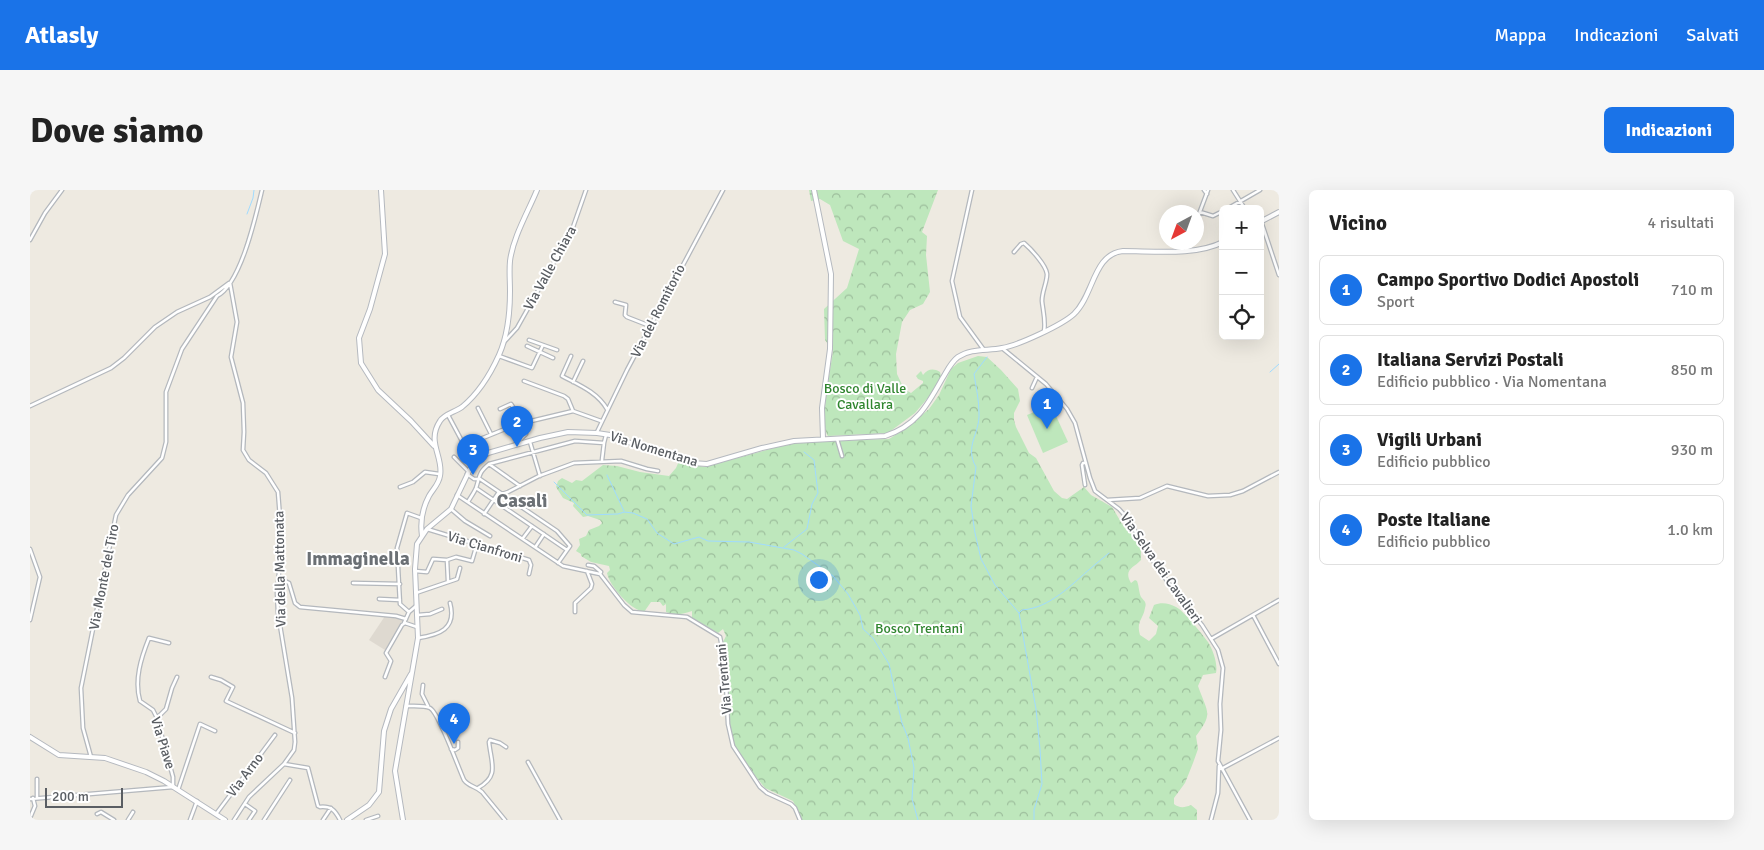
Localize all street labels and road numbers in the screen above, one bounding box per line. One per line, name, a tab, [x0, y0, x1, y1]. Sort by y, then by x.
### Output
street label: Via Valle Chiara	[520, 223, 580, 313]
street label: Via del Romitorio	[627, 261, 689, 361]
street label: Via Nomentana	[608, 428, 700, 470]
street label: Via Selva dei Cavalieri	[1116, 509, 1206, 627]
street label: Via della Mattonata	[270, 511, 290, 627]
street label: Via Monte del Tiro	[85, 523, 123, 631]
street label: Via Cianfroni	[445, 528, 525, 566]
street label: Via Trentani	[712, 643, 736, 715]
street label: Via Piave	[147, 715, 179, 771]
street label: Via Arno	[223, 750, 267, 800]

